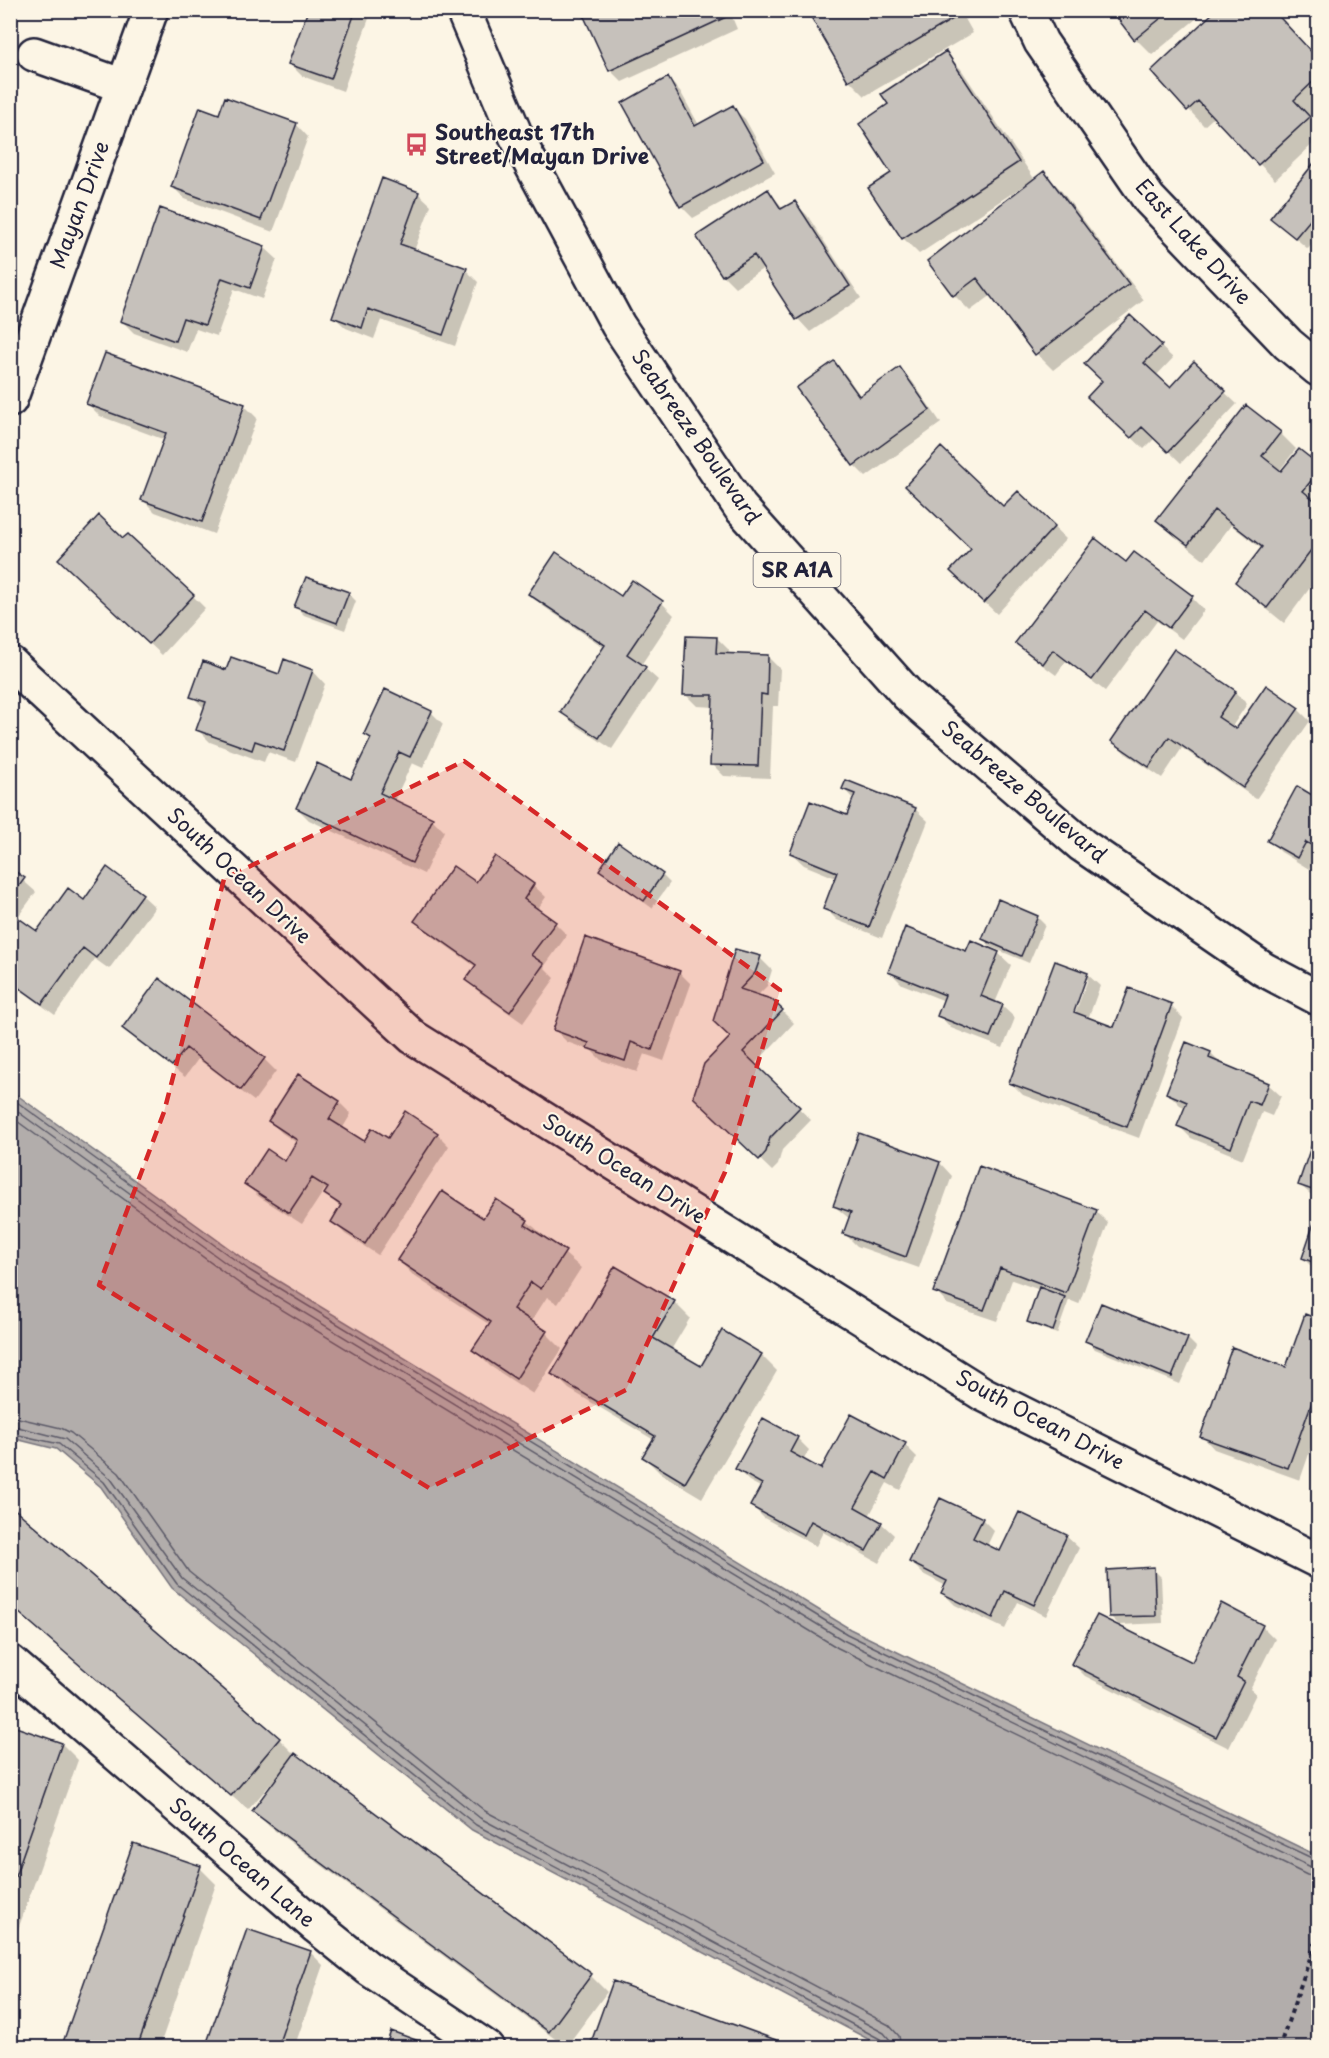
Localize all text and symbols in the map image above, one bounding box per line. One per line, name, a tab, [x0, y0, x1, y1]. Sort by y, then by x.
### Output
place label: Southeast 17th Street/Mayan Drive	[435, 115, 649, 171]
bus stop icon: Southeast 17th Street/Mayan Drive	[404, 132, 430, 158]
street label: Mayan Drive	[40, 136, 116, 273]
street label: East Lake Drive	[1129, 170, 1260, 311]
street label: Seabreeze Boulevard	[625, 342, 770, 530]
road number: SR A1A	[754, 553, 840, 587]
street label: Seabreeze Boulevard	[936, 712, 1115, 869]
street label: South Ocean Drive	[161, 799, 320, 950]
street label: South Ocean Drive	[537, 1104, 713, 1230]
street label: South Ocean Drive	[951, 1360, 1131, 1476]
street label: South Ocean Lane	[163, 1789, 323, 1934]

